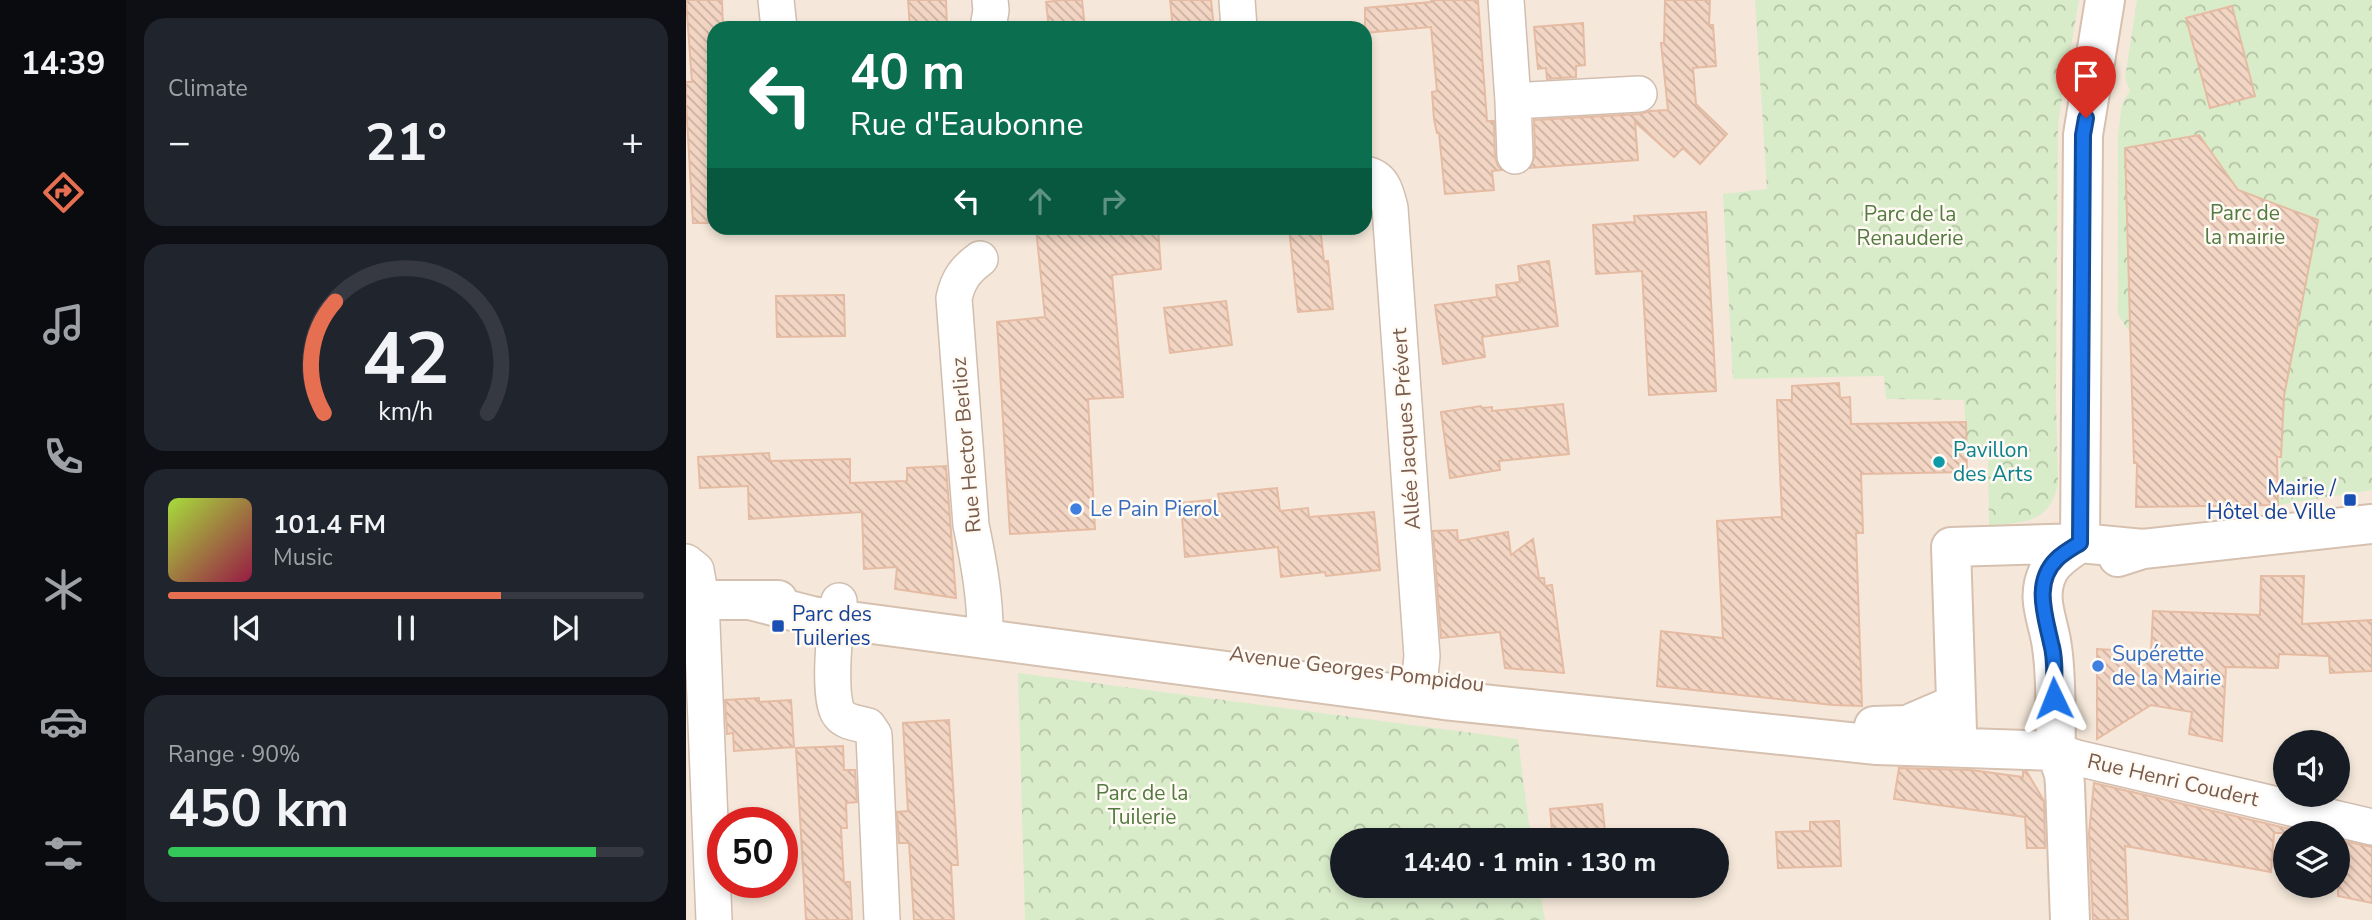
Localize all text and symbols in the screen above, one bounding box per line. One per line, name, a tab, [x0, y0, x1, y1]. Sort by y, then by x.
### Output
text: 40 m	[850, 39, 965, 106]
text: 14:39	[21, 42, 105, 85]
pin	[2056, 46, 2116, 118]
icon: left	[735, 49, 826, 140]
icon: arrive	[2067, 57, 2105, 95]
text: Climate	[168, 73, 248, 104]
text: Rue d'Eaubonne	[850, 103, 1083, 146]
text: 21°	[365, 107, 447, 178]
text: −	[168, 117, 191, 168]
text: +	[621, 117, 644, 168]
icon: directions	[39, 168, 88, 217]
icon: left	[948, 182, 986, 220]
icon: ahead	[1021, 182, 1059, 220]
icon: right	[1094, 182, 1132, 220]
park label: Parc de la mairie	[2205, 199, 2285, 251]
park label: Parc de la Renauderie	[1857, 200, 1963, 252]
icon: music	[39, 300, 88, 349]
text: 42	[362, 310, 450, 410]
street label: Allée Jacques Prévert	[1385, 326, 1427, 531]
street label: Rue Hector Berlioz	[944, 356, 988, 534]
text: km/h	[378, 395, 434, 429]
icon: phone	[39, 432, 88, 481]
place label: Pavillon des Arts	[1953, 436, 2033, 488]
marker: Pavillon des Arts	[1931, 454, 1947, 470]
place label: Mairie / Hôtel de Ville	[2207, 474, 2337, 526]
marker: Mairie / Hôtel de Ville	[2342, 492, 2358, 508]
place label: Le Pain Pierol	[1090, 495, 1219, 523]
marker: Le Pain Pierol	[1068, 501, 1084, 517]
text: 101.4 FM	[273, 507, 386, 542]
text: Music	[273, 542, 333, 573]
icon: climate	[39, 565, 88, 614]
place label: Parc des Tuileries	[792, 600, 872, 652]
icon: previous	[228, 609, 266, 647]
icon: pause	[387, 609, 425, 647]
icon: next	[546, 609, 584, 647]
marker: Parc des Tuileries	[770, 618, 786, 634]
street label: Avenue Georges Pompidou	[1228, 639, 1486, 699]
place label: Supérette de la Mairie	[2112, 640, 2221, 692]
marker: Supérette de la Mairie	[2090, 658, 2106, 674]
position arrow	[2017, 661, 2091, 735]
icon: car	[39, 697, 88, 746]
map controls	[2273, 730, 2350, 898]
button: sound	[2273, 730, 2350, 807]
text: Range · 90%	[168, 739, 300, 770]
street label: Rue Henri Coudert	[2085, 747, 2262, 813]
text: 450 km	[168, 773, 349, 844]
park label: Parc de la Tuilerie	[1096, 779, 1188, 831]
speed limit sign: 50	[707, 807, 798, 898]
button: layers	[2273, 821, 2350, 898]
icon: filters	[39, 829, 88, 878]
text: 14:40 · 1 min · 130 m	[1403, 845, 1656, 880]

